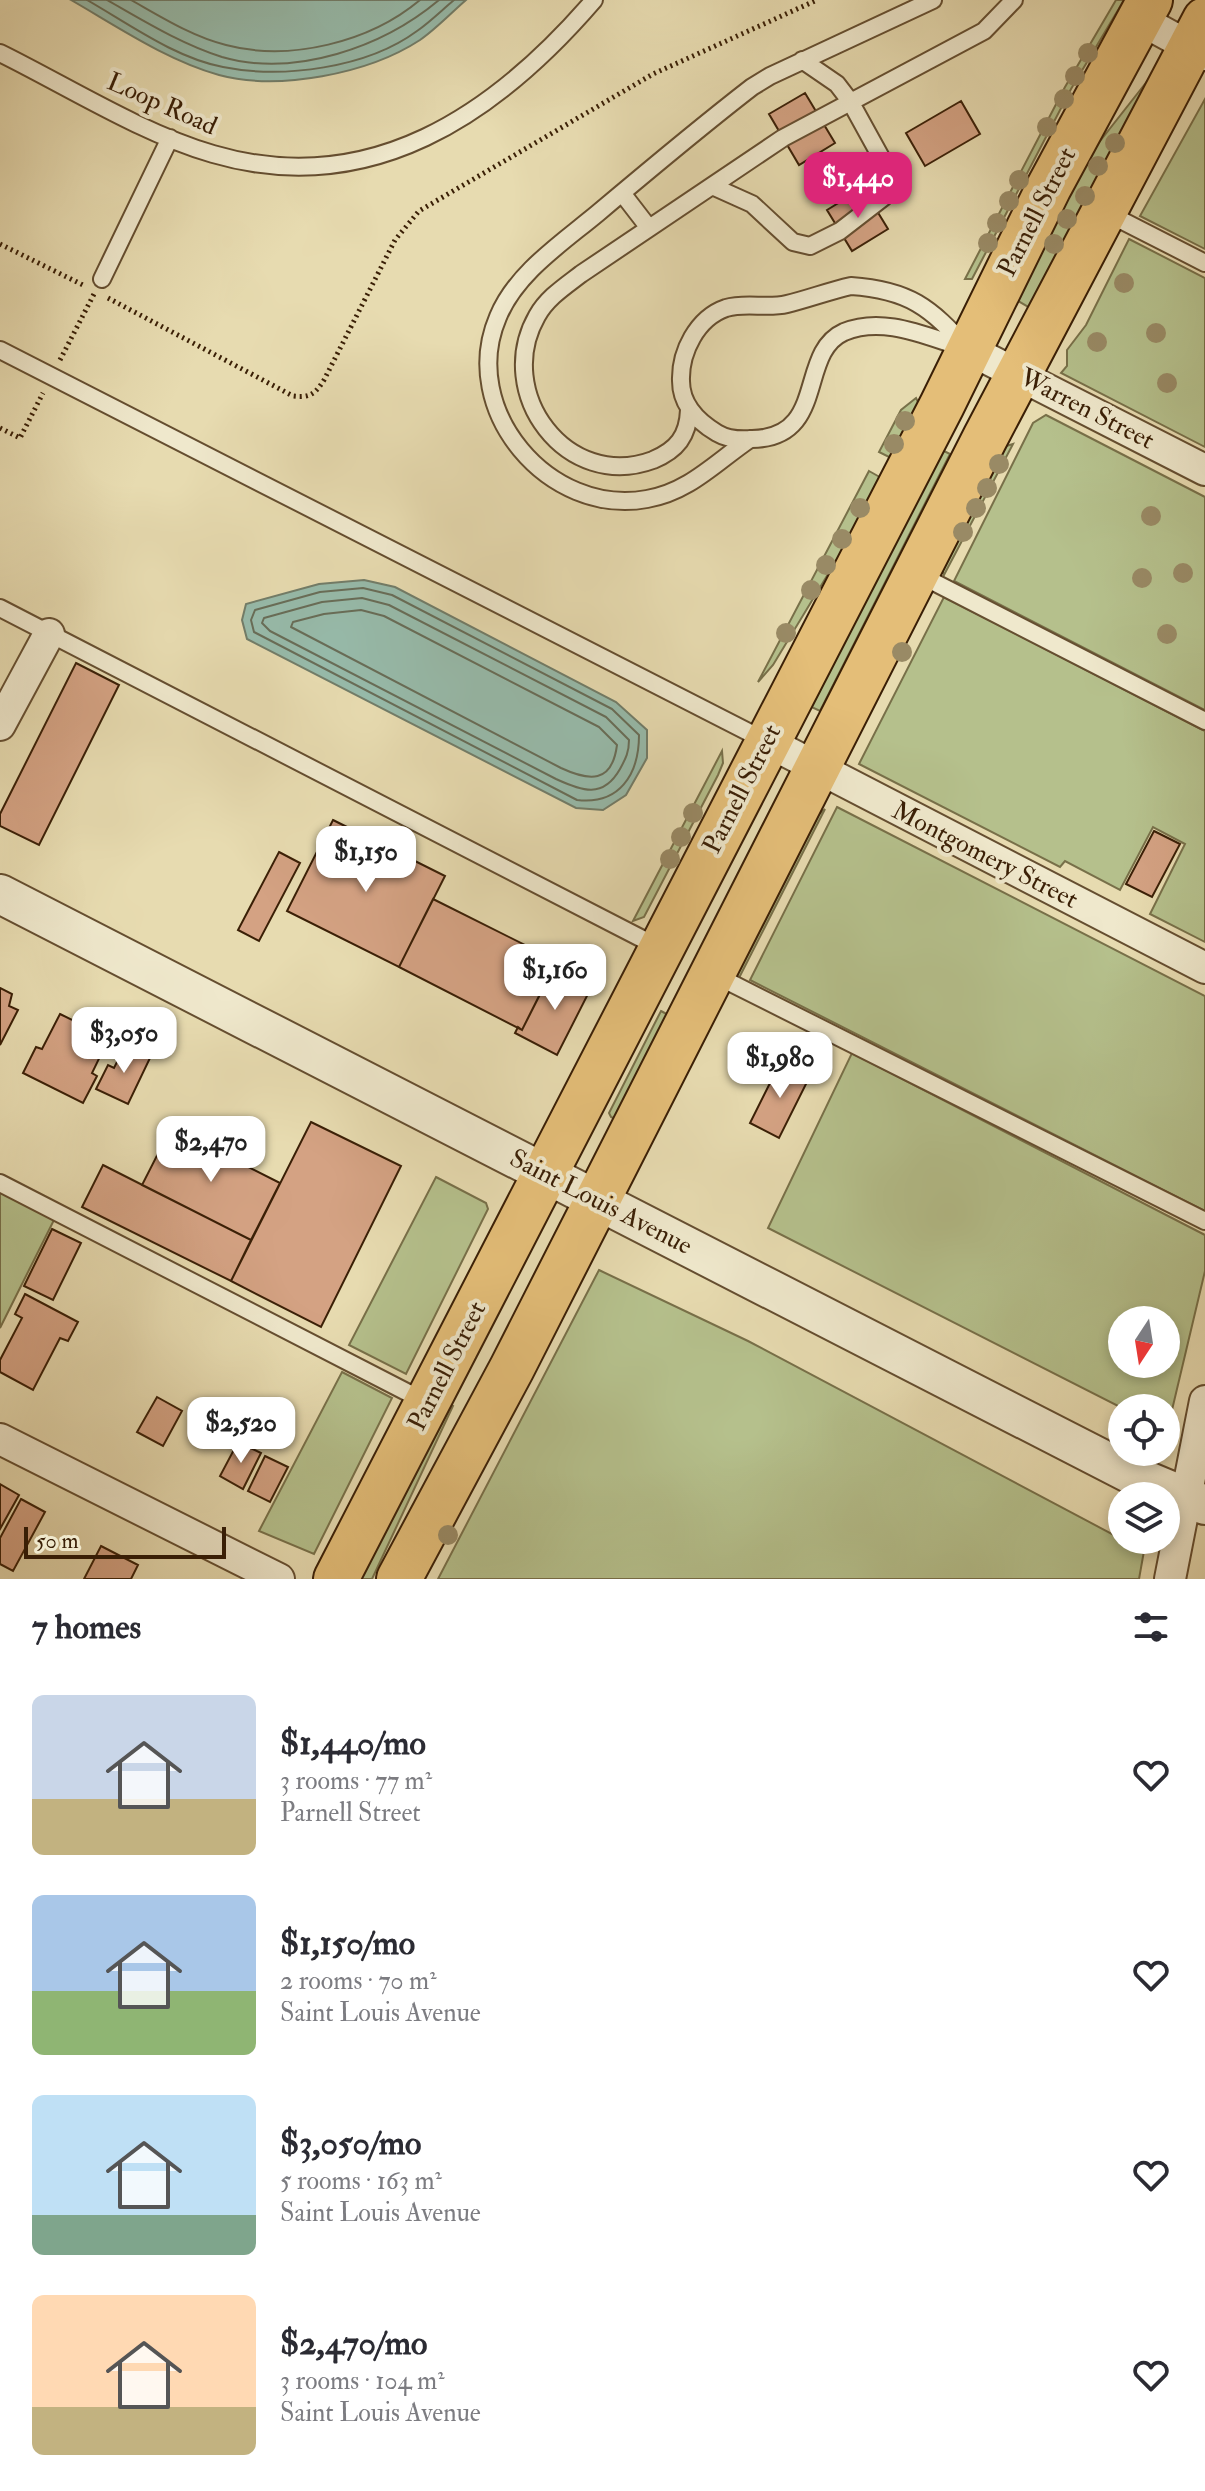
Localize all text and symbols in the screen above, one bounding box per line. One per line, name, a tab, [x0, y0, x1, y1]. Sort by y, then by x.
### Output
street label: Loop Road	[102, 66, 222, 143]
street label: Parnell Street	[991, 142, 1083, 282]
pin: $1,440	[793, 152, 923, 220]
text: $1,440	[822, 162, 894, 194]
street label: Warren Street	[1014, 361, 1160, 457]
street label: Parnell Street	[696, 719, 788, 859]
street label: Montgomery Street	[887, 794, 1083, 916]
pin: $1,150	[301, 826, 431, 894]
text: $1,150	[334, 836, 398, 868]
pin: $1,160	[490, 944, 620, 1012]
text: $1,160	[522, 954, 588, 986]
pin: $3,050	[59, 1007, 189, 1075]
text: $3,050	[90, 1017, 158, 1049]
pin: $1,980	[715, 1032, 845, 1100]
text: $1,980	[745, 1042, 815, 1074]
pin: $2,470	[146, 1116, 276, 1184]
text: $2,470	[174, 1126, 248, 1158]
street label: Saint Louis Avenue	[504, 1142, 698, 1262]
street label: Parnell Street	[401, 1296, 493, 1436]
north arrow	[1108, 1306, 1180, 1378]
map controls	[1108, 1306, 1180, 1554]
button: locate	[1108, 1394, 1180, 1466]
pin: $2,520	[176, 1397, 306, 1465]
text: $2,520	[205, 1407, 277, 1439]
button: layers	[1108, 1482, 1180, 1554]
scale bar	[24, 1523, 226, 1559]
text: 50 m	[36, 1527, 78, 1555]
icon: filters	[1129, 1605, 1173, 1649]
text: 7 homes	[32, 1606, 141, 1649]
text: $1,440/mo	[280, 1722, 426, 1765]
icon: home	[96, 1727, 192, 1823]
icon: heart	[1129, 1753, 1173, 1797]
text: 3 rooms · 77 m²	[280, 1765, 432, 1797]
text: Parnell Street	[280, 1797, 421, 1829]
text: $1,150/mo	[280, 1922, 415, 1965]
icon: home	[96, 1927, 192, 2023]
icon: heart	[1129, 1953, 1173, 1997]
text: 2 rooms · 70 m²	[280, 1965, 437, 1997]
text: Saint Louis Avenue	[280, 1997, 481, 2029]
text: $3,050/mo	[280, 2122, 421, 2165]
icon: home	[96, 2127, 192, 2223]
icon: heart	[1129, 2153, 1173, 2197]
text: 5 rooms · 163 m²	[280, 2165, 442, 2197]
text: Saint Louis Avenue	[280, 2197, 481, 2229]
text: $2,470/mo	[280, 2322, 427, 2365]
icon: home	[96, 2327, 192, 2423]
icon: heart	[1129, 2353, 1173, 2397]
text: 3 rooms · 104 m²	[280, 2365, 445, 2397]
text: Saint Louis Avenue	[280, 2397, 481, 2429]

